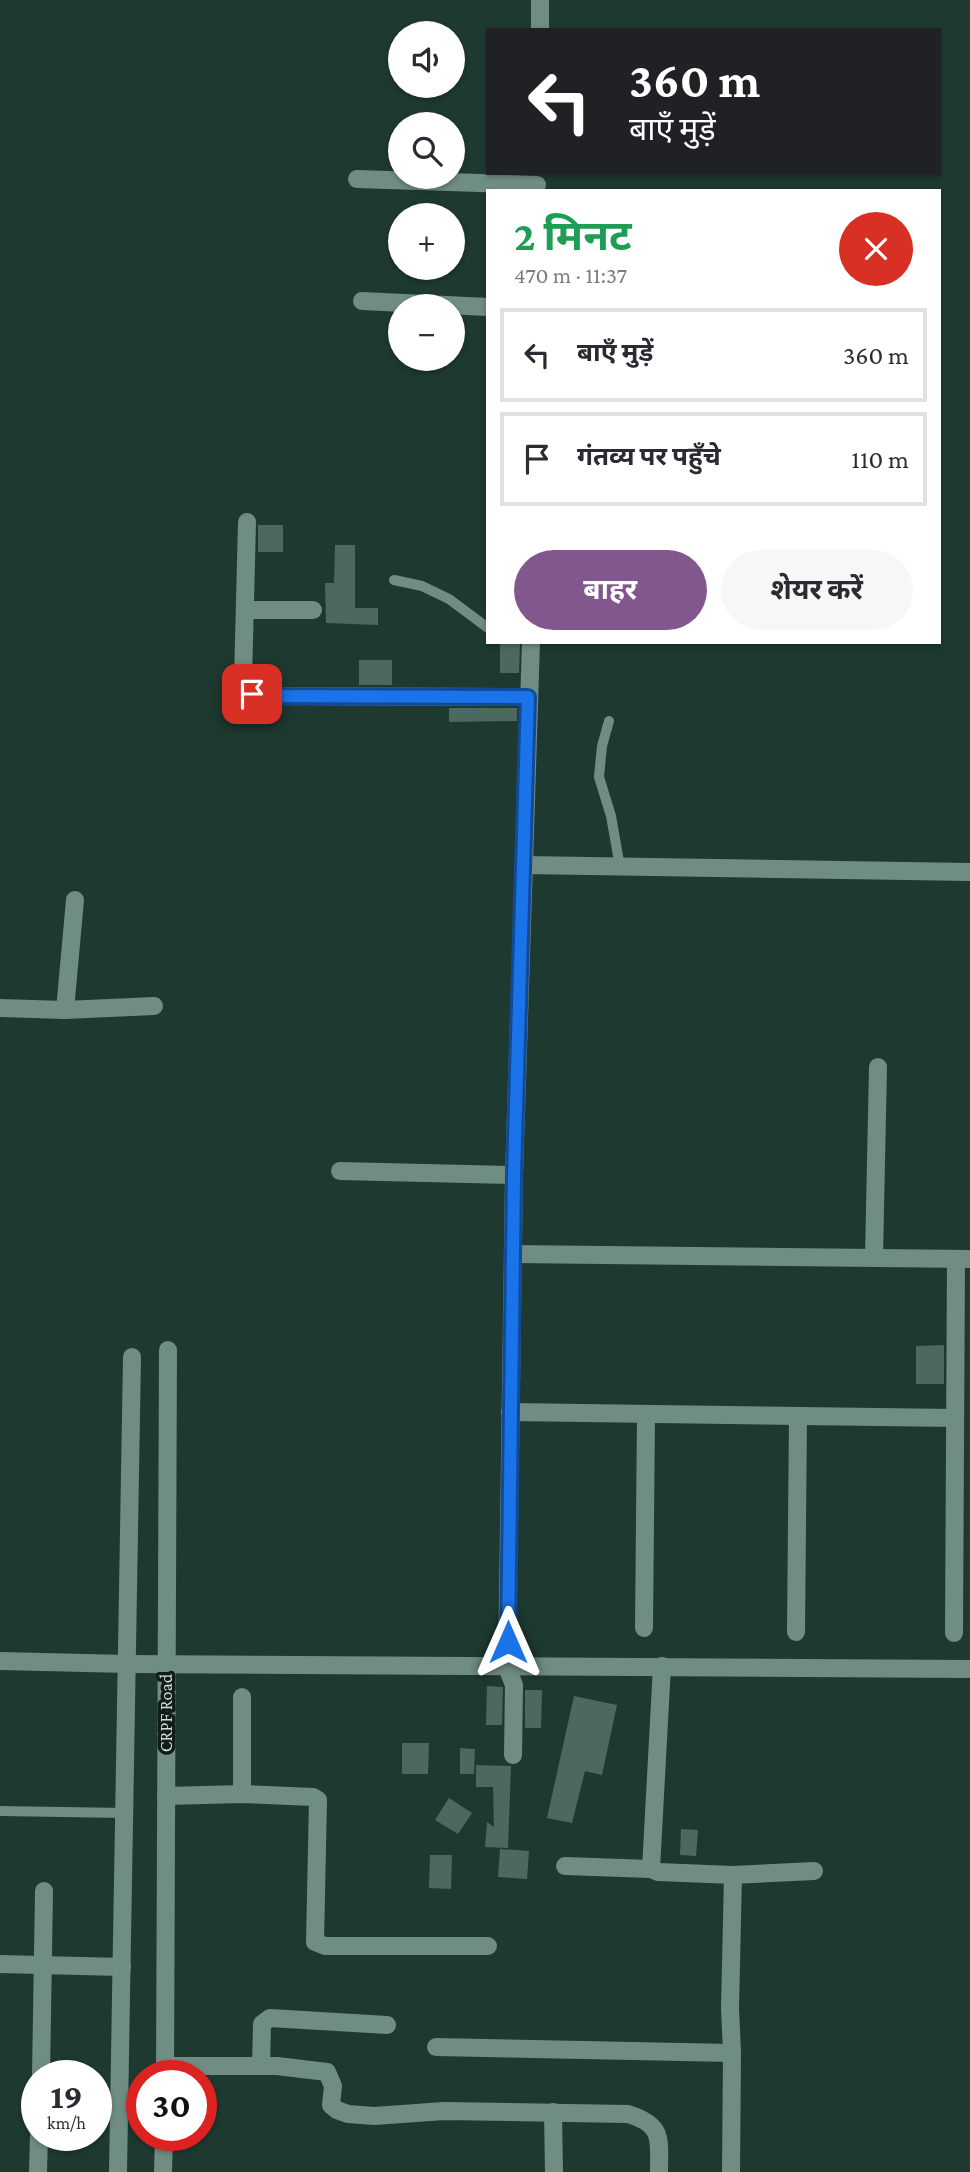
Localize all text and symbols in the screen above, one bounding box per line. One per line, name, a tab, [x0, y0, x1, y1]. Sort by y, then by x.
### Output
map controls	[388, 21, 465, 371]
button: sound	[388, 21, 465, 98]
text: 360 m	[629, 53, 760, 108]
icon: left	[514, 56, 605, 147]
text: बाएँ मुड़ें	[629, 111, 716, 147]
button: search	[388, 112, 465, 189]
button: +	[388, 203, 465, 280]
text: 2 मिनट	[514, 212, 632, 259]
button: close	[839, 212, 913, 286]
text: 470 m · 11:37	[514, 262, 627, 288]
button: −	[388, 294, 465, 371]
icon: left	[518, 336, 556, 374]
text: बाएँ मुड़ें	[577, 338, 653, 367]
text: 360 m	[843, 341, 909, 370]
icon: arrive	[518, 440, 556, 478]
text: गंतव्य पर पहुँचे	[577, 442, 721, 471]
text: 110 m	[851, 445, 909, 474]
button: बाहर	[514, 550, 707, 630]
button: शेयर करें	[721, 550, 913, 630]
pin	[222, 664, 282, 724]
icon: arrive	[233, 675, 271, 713]
position arrow	[471, 1605, 545, 1679]
street label: CRPF Road	[156, 1673, 176, 1752]
speed limit sign: 30	[126, 2060, 217, 2151]
text: 19	[50, 2077, 83, 2116]
text: km/h	[47, 2113, 86, 2133]

